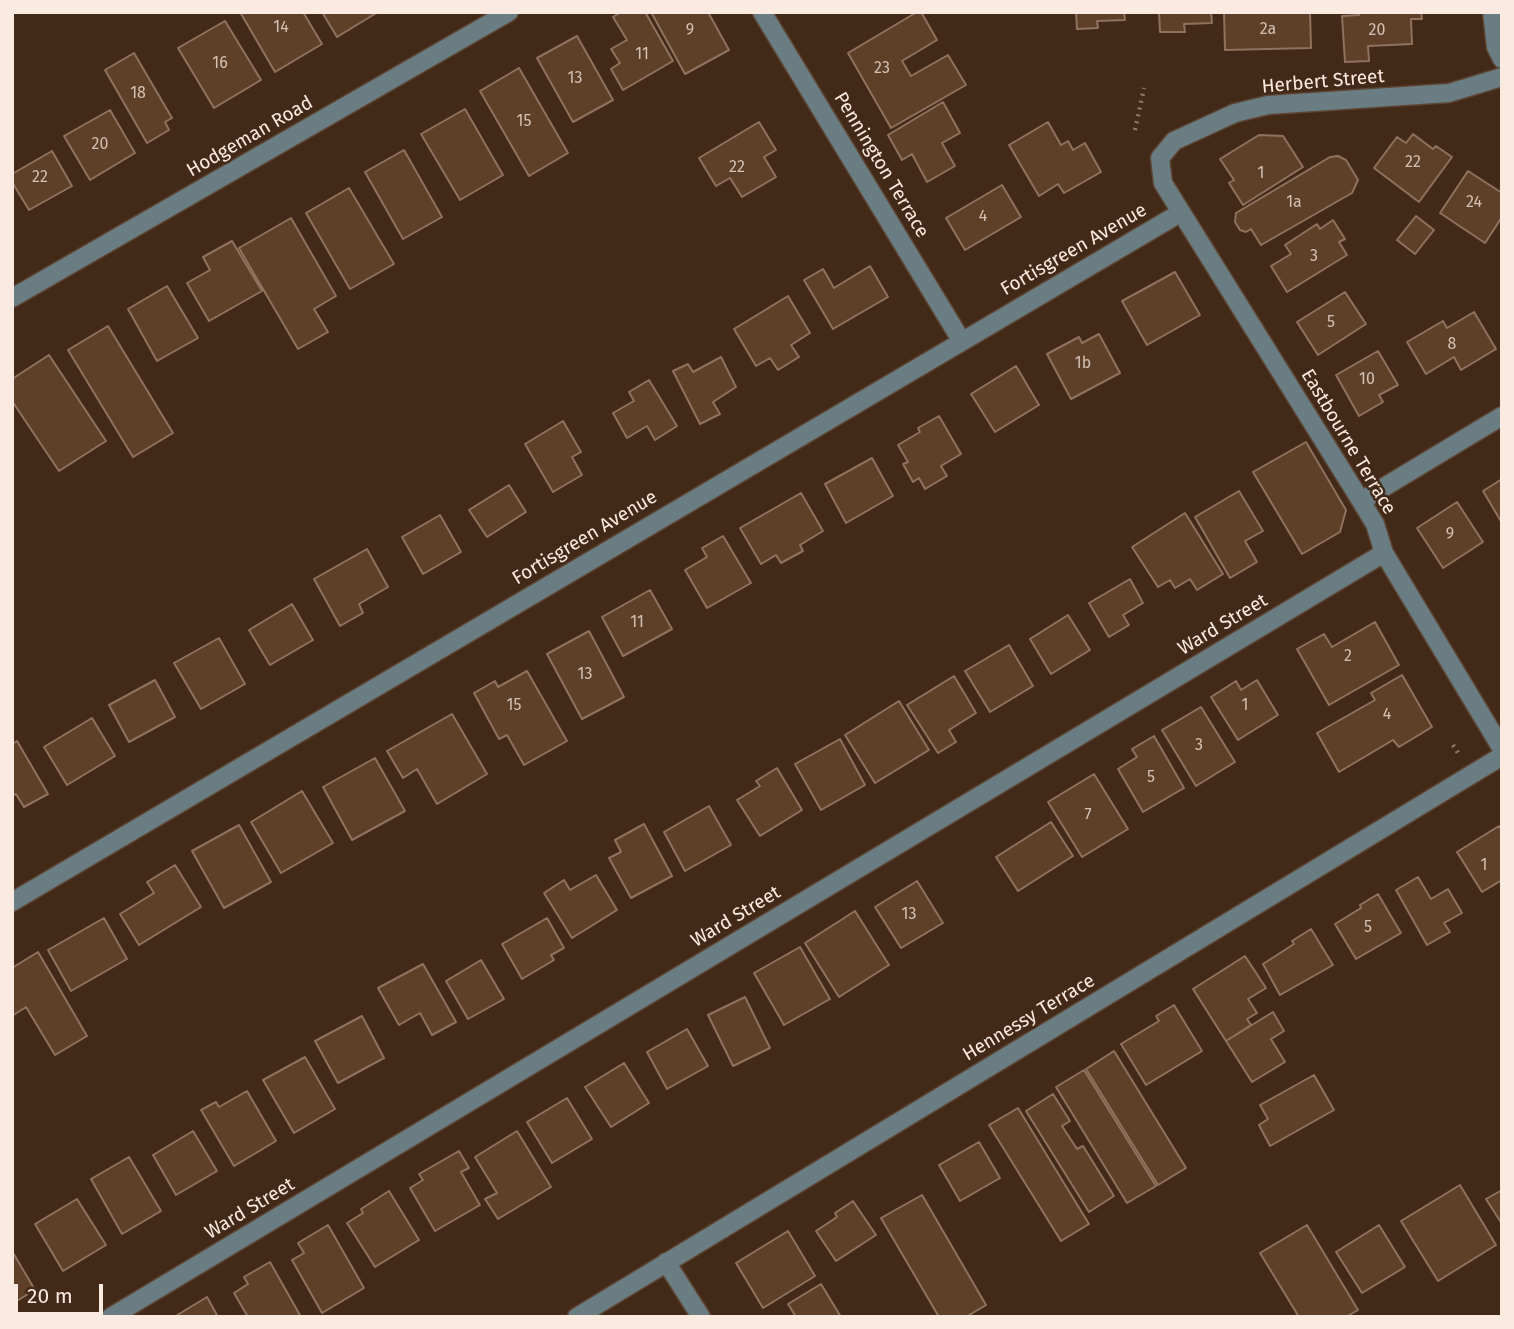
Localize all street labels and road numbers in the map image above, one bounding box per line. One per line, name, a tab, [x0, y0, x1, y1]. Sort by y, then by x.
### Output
street label: Herbert Street	[1261, 65, 1385, 99]
street label: Pennington Terrace	[829, 88, 933, 242]
street label: Hodgeman Road	[183, 92, 317, 182]
street label: Fortisgreen Avenue	[997, 199, 1151, 301]
street label: Eastbourne Terrace	[1296, 365, 1400, 519]
street label: Fortisgreen Avenue	[509, 486, 661, 590]
street label: Ward Street	[1174, 589, 1272, 661]
street label: Ward Street	[687, 881, 785, 953]
street label: Hennessy Terrace	[959, 970, 1099, 1066]
street label: Ward Street	[201, 1173, 299, 1245]

